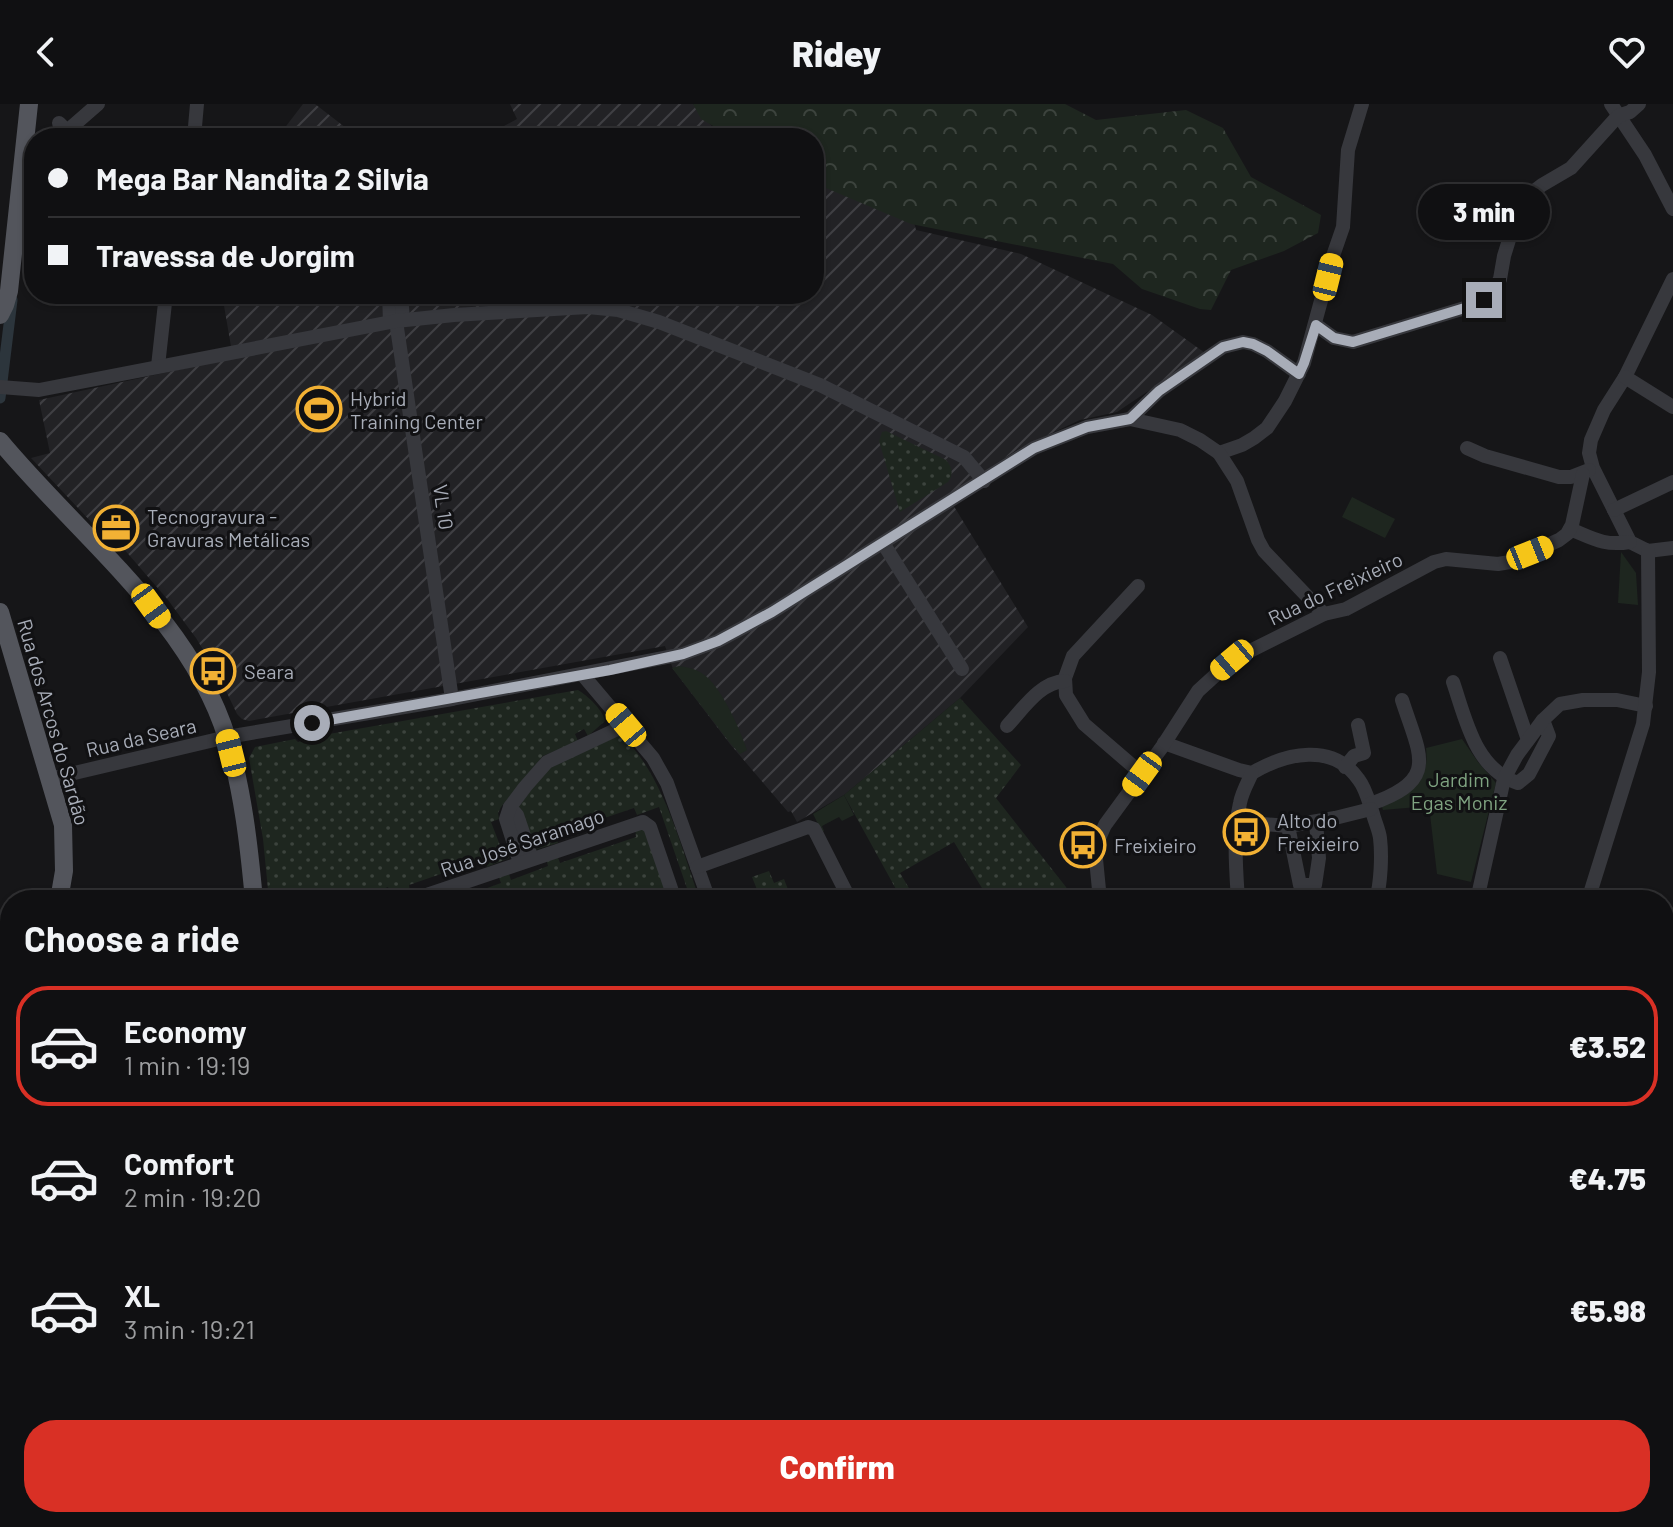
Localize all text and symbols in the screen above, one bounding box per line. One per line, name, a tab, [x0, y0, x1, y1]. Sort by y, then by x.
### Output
icon: back	[24, 30, 68, 74]
icon: heart	[1605, 30, 1649, 74]
text: Ridey	[792, 31, 881, 74]
text: Mega Bar Nandita 2 Silvia	[96, 160, 429, 196]
callout: 3 min	[1418, 184, 1550, 240]
text: 3 min	[1453, 196, 1515, 227]
text: Travessa de Jorgim	[96, 237, 355, 273]
car	[1311, 251, 1345, 303]
route end	[1466, 282, 1502, 318]
sports icon: Hybrid Training Center	[295, 385, 343, 433]
place label: Hybrid Training Center	[350, 386, 483, 433]
street label: VL 10	[429, 483, 459, 531]
office icon: Tecnogravura - Gravuras Metálicas	[92, 504, 140, 552]
place label: Tecnogravura - Gravuras Metálicas	[147, 504, 310, 551]
car	[1503, 533, 1557, 573]
street label: Rua do Freixieiro	[1264, 546, 1406, 630]
car	[127, 580, 175, 632]
street label: Rua dos Arcos do Sardão	[13, 616, 95, 828]
car	[1206, 635, 1258, 685]
bus stop icon: Seara	[189, 647, 237, 695]
place label: Seara	[244, 659, 294, 683]
car	[601, 699, 651, 751]
route start	[294, 705, 330, 741]
street label: Rua da Seara	[84, 713, 198, 761]
car	[214, 727, 248, 779]
car	[1118, 748, 1166, 800]
park label: Jardim Egas Moniz	[1411, 767, 1507, 814]
street label: Rua José Saramago	[437, 803, 607, 881]
bus stop icon: Alto do Freixieiro	[1222, 808, 1270, 856]
place label: Alto do Freixieiro	[1277, 808, 1360, 855]
bus stop icon: Freixieiro	[1059, 821, 1107, 869]
place label: Freixieiro	[1114, 833, 1197, 857]
text: Choose a ride	[24, 916, 240, 959]
icon: car	[28, 1010, 100, 1082]
text: Economy	[124, 1013, 247, 1049]
text: €3.52	[1569, 1028, 1646, 1064]
text: 1 min · 19:19	[124, 1049, 250, 1080]
icon: car	[28, 1142, 100, 1214]
text: Comfort	[124, 1145, 234, 1181]
text: €4.75	[1569, 1160, 1646, 1196]
text: 2 min · 19:20	[124, 1181, 261, 1212]
icon: car	[28, 1274, 100, 1346]
text: XL	[124, 1277, 160, 1313]
text: €5.98	[1570, 1292, 1646, 1328]
text: 3 min · 19:21	[124, 1313, 255, 1344]
button: Confirm	[24, 1420, 1650, 1512]

